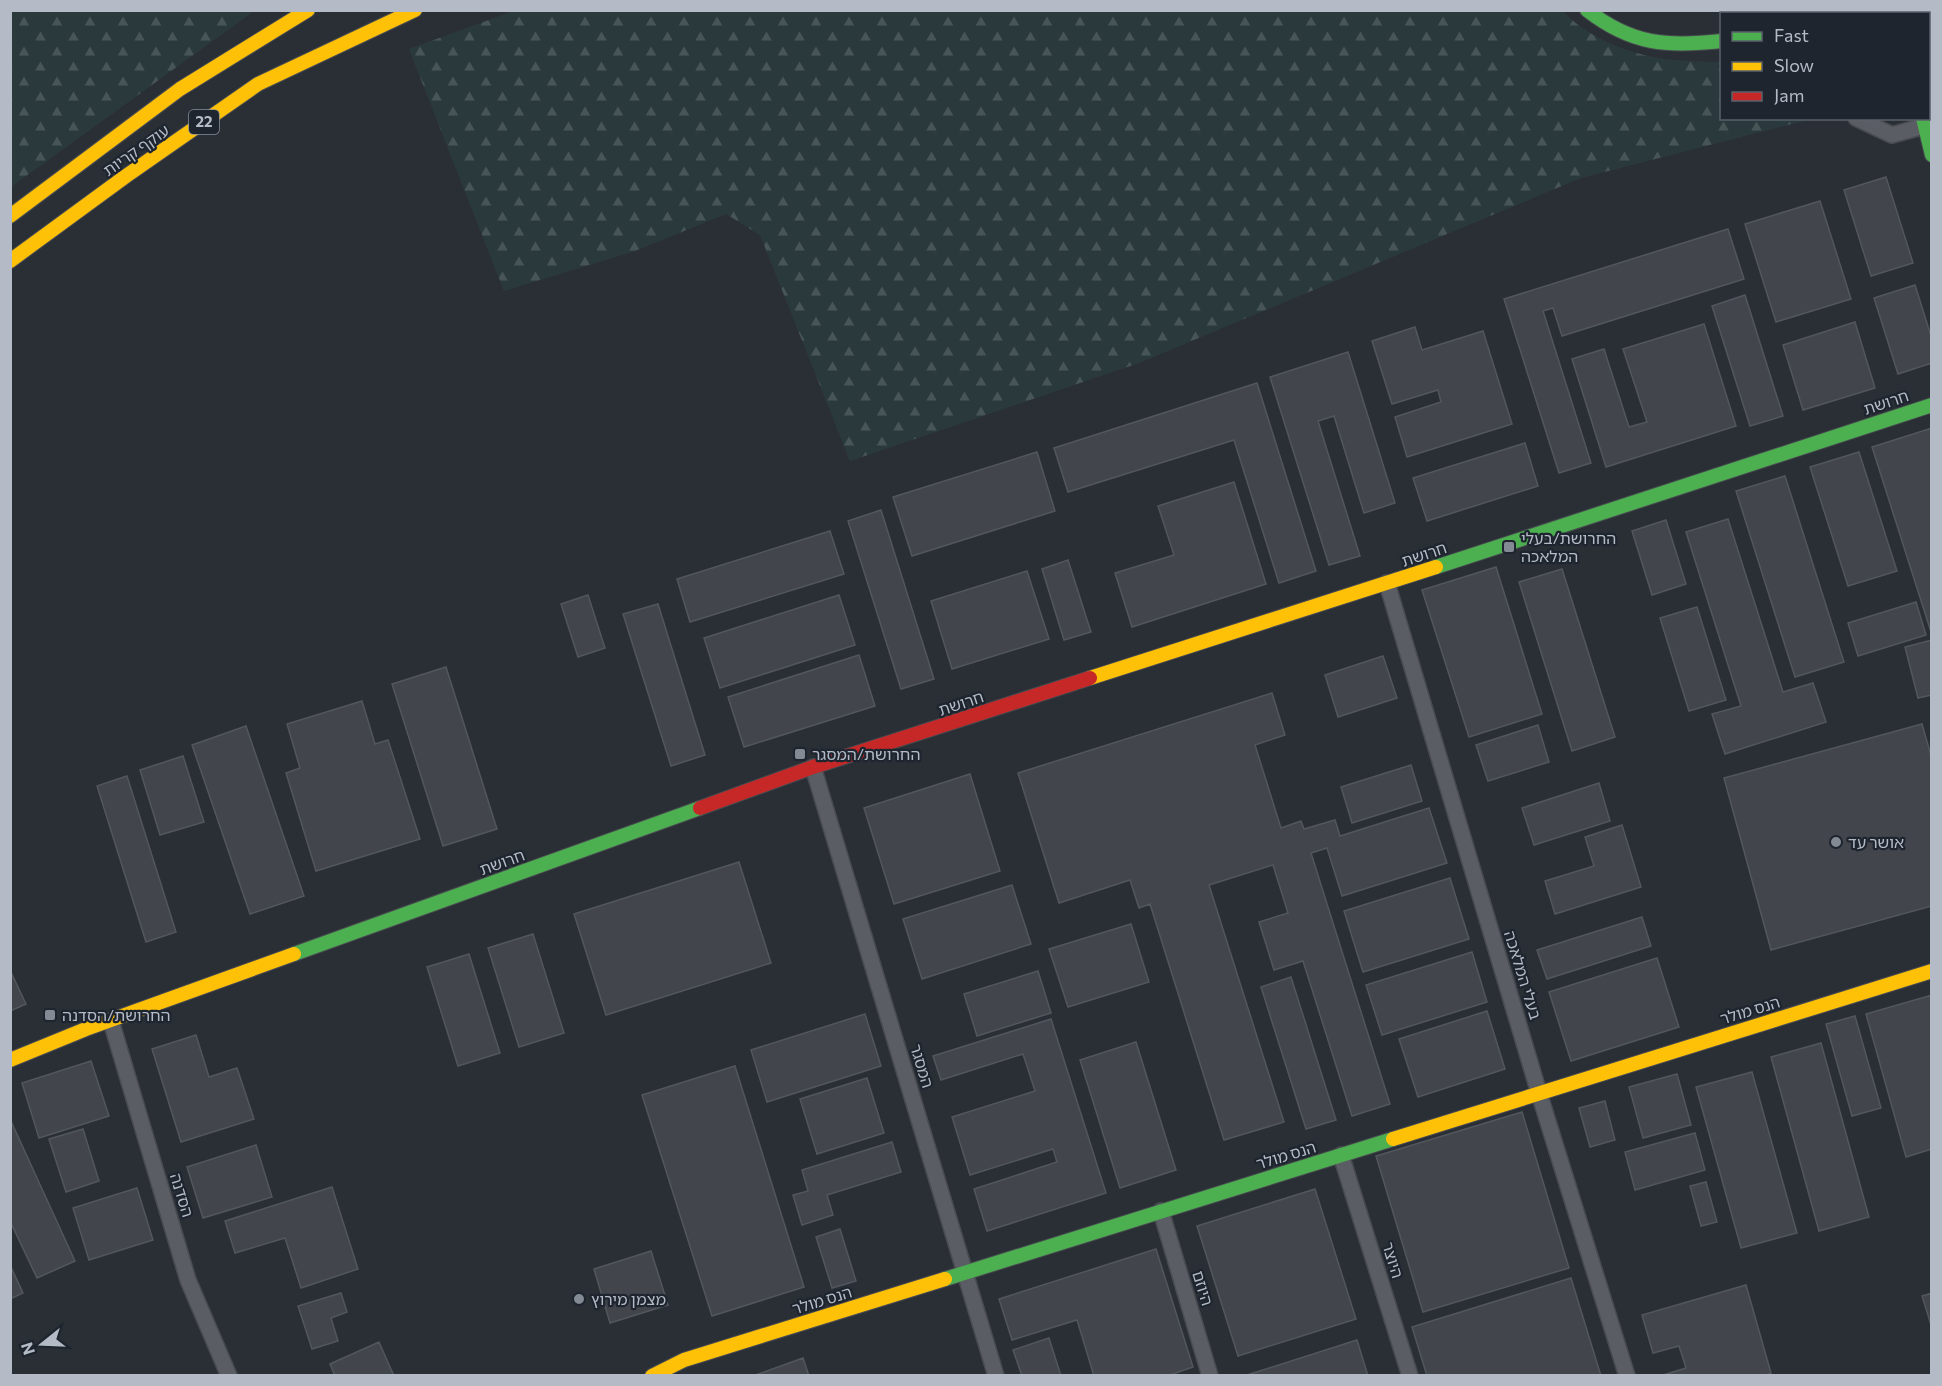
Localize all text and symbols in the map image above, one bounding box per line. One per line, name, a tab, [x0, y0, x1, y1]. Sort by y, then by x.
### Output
legend	[1720, 12, 1930, 120]
text: Fast	[1774, 24, 1809, 46]
text: Slow	[1774, 54, 1814, 76]
text: Jam	[1774, 84, 1804, 106]
road number: 22	[189, 110, 219, 134]
street label: עוקף קריות	[99, 120, 172, 179]
street label: חרושת	[1861, 385, 1911, 418]
place label: החרושת/בעלי המלאכה	[1521, 528, 1616, 565]
street label: חרושת	[1399, 537, 1449, 570]
marker: החרושת/בעלי המלאכה	[1502, 540, 1516, 554]
street label: חרושת	[936, 686, 986, 719]
place label: החרושת/המסגר	[812, 744, 920, 763]
marker: החרושת/המסגר	[793, 747, 807, 761]
place label: אושר עד	[1848, 832, 1904, 851]
marker: אושר עד	[1829, 835, 1843, 849]
street label: חרושת	[477, 845, 527, 878]
street label: בעלי המלאכה	[1501, 928, 1546, 1022]
street label: הנס מולר	[1718, 991, 1782, 1028]
place label: החרושת/הסדנה	[62, 1005, 171, 1024]
marker: החרושת/הסדנה	[43, 1008, 57, 1022]
street label: המסגר	[907, 1042, 938, 1090]
street label: הנס מולר	[1254, 1136, 1318, 1173]
street label: הסדנה	[167, 1171, 198, 1219]
street label: היוצר	[1379, 1239, 1408, 1280]
street label: היוזם	[1189, 1268, 1218, 1308]
street label: הנס מולר	[790, 1281, 854, 1318]
place label: מצמן מירוץ	[591, 1289, 666, 1308]
marker: מצמן מירוץ	[572, 1292, 586, 1306]
north arrow	[12, 1314, 72, 1374]
text: N	[16, 1340, 38, 1357]

